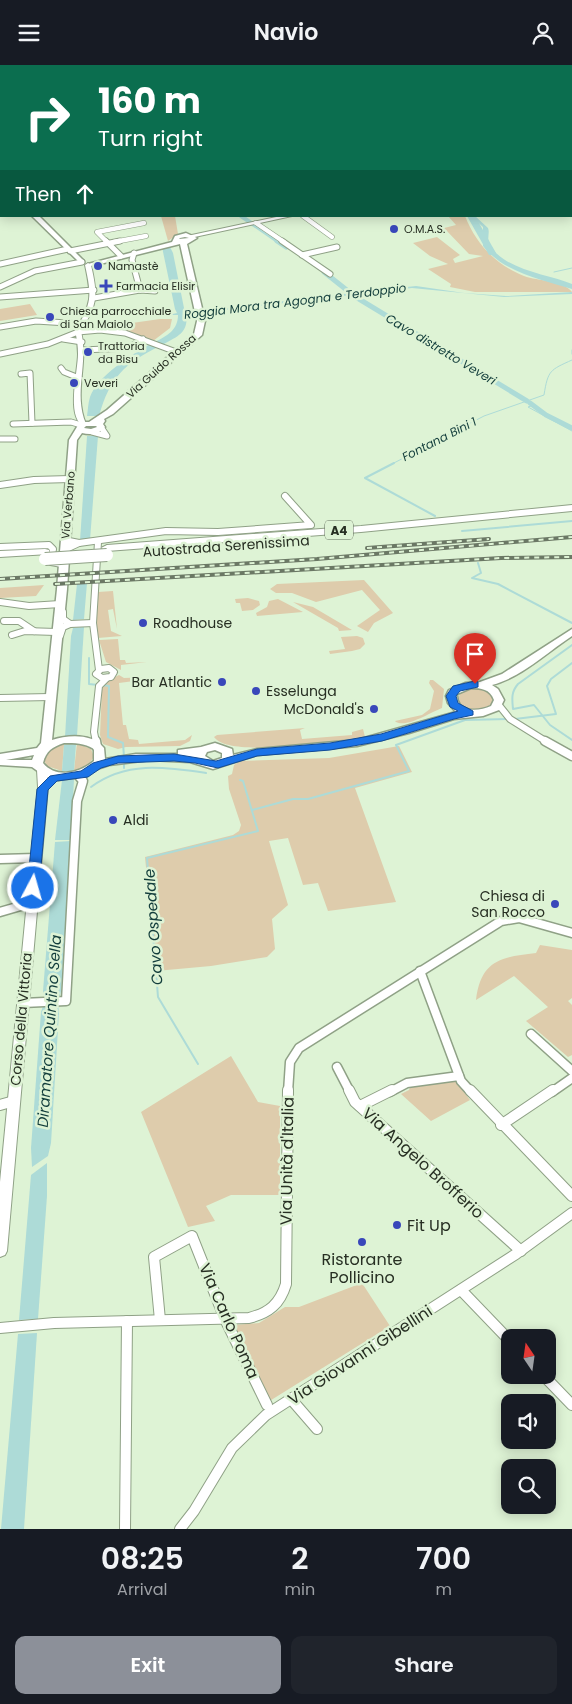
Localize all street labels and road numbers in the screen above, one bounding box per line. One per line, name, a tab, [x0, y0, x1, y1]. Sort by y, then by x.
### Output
street label: Via Guido Rossa	[123, 330, 199, 402]
street label: Via Verbano	[57, 471, 79, 539]
road number: A4	[325, 521, 353, 539]
street label: Autostrada Serenissima	[142, 530, 310, 562]
street label: Corso della Vittoria	[5, 952, 37, 1086]
street label: Via Unità d'Italia	[274, 1097, 300, 1225]
street label: Via Angelo Brofferio	[357, 1102, 489, 1224]
street label: Via Carlo Poma	[193, 1260, 265, 1382]
street label: Via Giovanni Gibellini	[283, 1300, 437, 1410]

